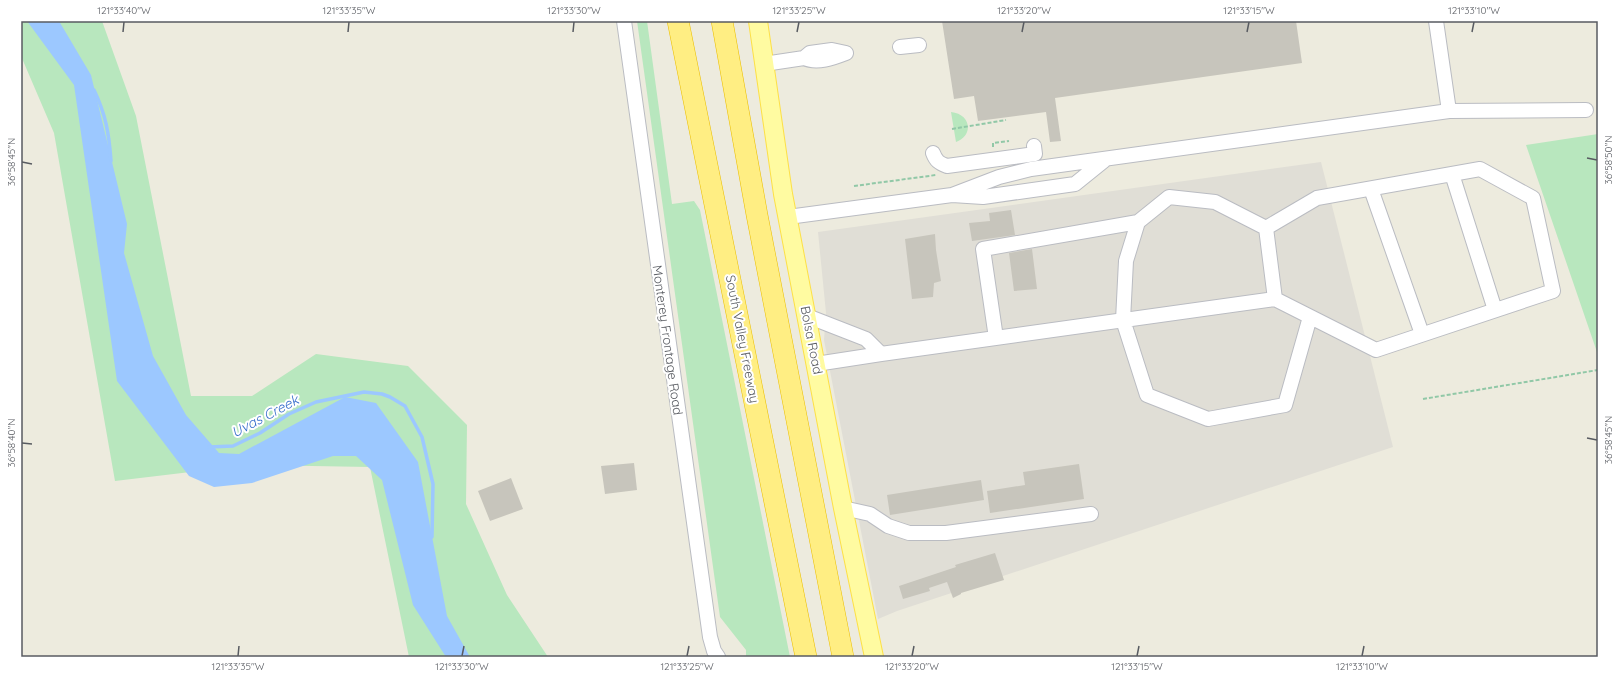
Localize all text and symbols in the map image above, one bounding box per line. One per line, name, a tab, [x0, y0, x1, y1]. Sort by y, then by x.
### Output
text: 121°33'40"W	[97, 4, 151, 17]
text: 121°33'35"W	[323, 4, 376, 17]
text: 121°33'30"W	[547, 4, 601, 17]
text: 121°33'25"W	[772, 4, 826, 17]
text: 121°33'20"W	[997, 4, 1051, 17]
text: 121°33'15"W	[1223, 4, 1275, 17]
text: 121°33'10"W	[1448, 4, 1500, 17]
text: 36°58'50"N	[1602, 135, 1615, 185]
text: 36°58'45"N	[5, 138, 18, 186]
street label: Monterey Frontage Road	[650, 264, 686, 416]
street label: South Valley Freeway	[723, 274, 763, 404]
street label: Bolsa Road	[798, 305, 826, 375]
water label: Uvas Creek	[228, 390, 303, 441]
text: 36°58'45"N	[1602, 416, 1615, 464]
text: 36°58'40"N	[5, 418, 18, 468]
text: 121°33'35"W	[212, 660, 265, 673]
text: 121°33'30"W	[435, 660, 489, 673]
text: 121°33'25"W	[660, 660, 714, 673]
text: 121°33'20"W	[885, 660, 939, 673]
text: 121°33'15"W	[1111, 660, 1163, 673]
text: 121°33'10"W	[1336, 660, 1388, 673]

